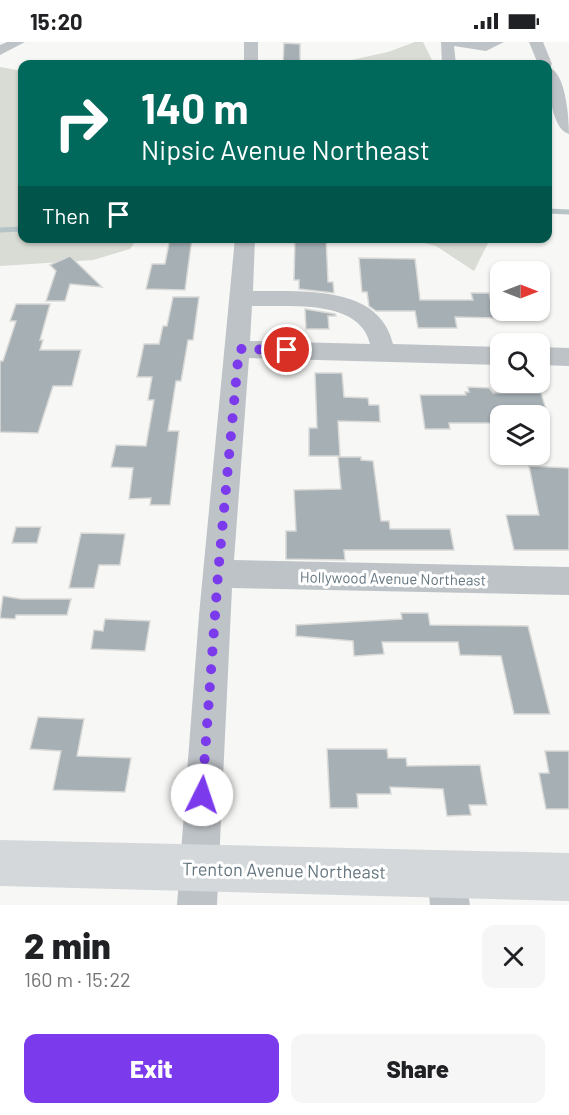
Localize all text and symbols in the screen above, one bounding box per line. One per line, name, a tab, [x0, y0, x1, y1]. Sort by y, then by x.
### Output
text: 15:20	[30, 8, 83, 34]
text: 140 m	[141, 82, 249, 132]
icon: right	[42, 84, 120, 162]
text: Nipsic Avenue Northeast	[141, 133, 430, 165]
icon: arrive	[102, 198, 135, 231]
text: Then	[42, 202, 90, 228]
north arrow	[490, 261, 550, 321]
map controls	[490, 261, 550, 465]
pin	[261, 324, 312, 375]
icon: arrive	[270, 333, 303, 366]
button: search	[490, 333, 550, 393]
button: layers	[490, 405, 550, 465]
street label: Hollywood Avenue Northeast	[300, 567, 486, 589]
position arrow	[170, 763, 234, 827]
street label: Trenton Avenue Northeast	[182, 857, 386, 883]
text: 2 min	[24, 923, 111, 966]
button: close	[482, 925, 545, 988]
text: 160 m · 15:22	[24, 967, 131, 991]
button: Exit	[24, 1034, 279, 1103]
button: Share	[291, 1034, 545, 1103]

